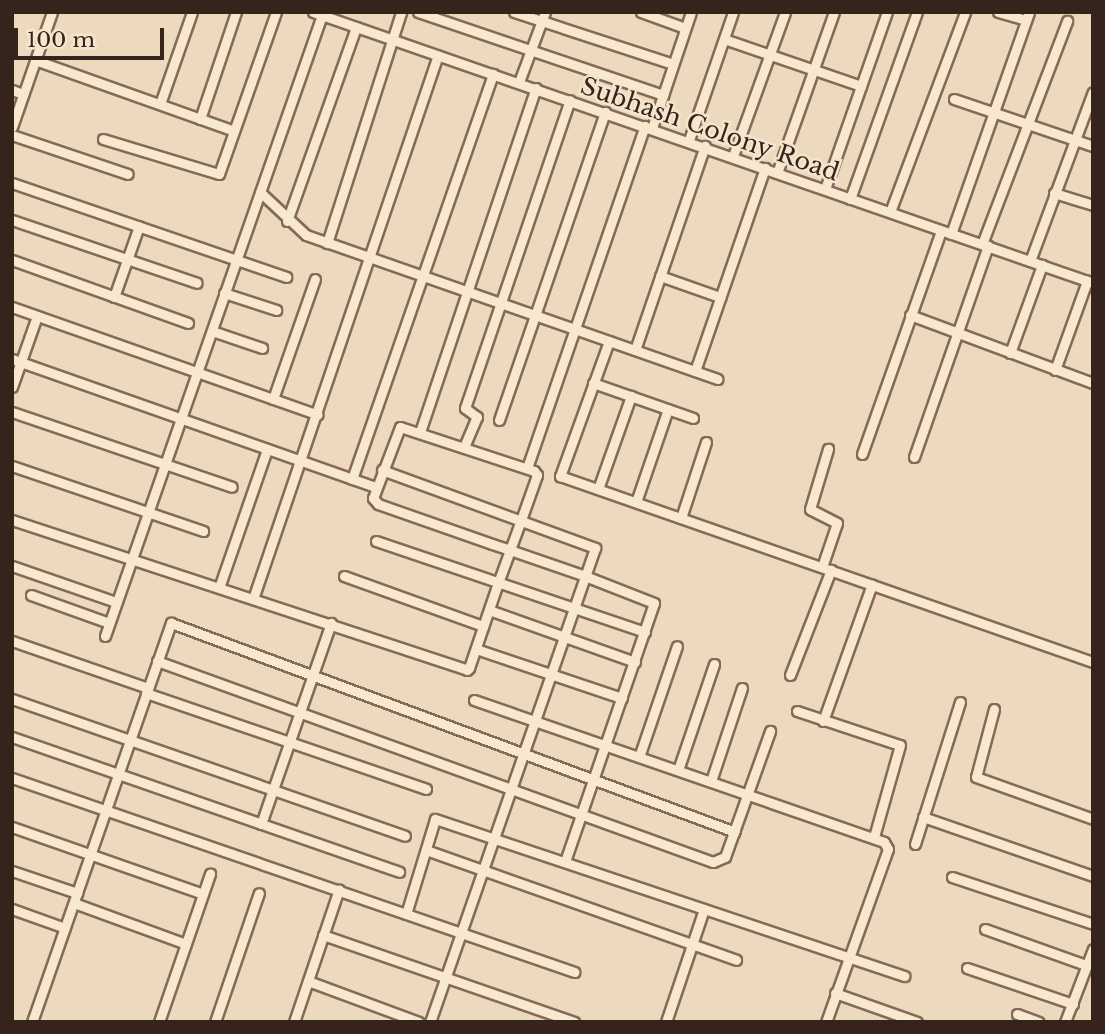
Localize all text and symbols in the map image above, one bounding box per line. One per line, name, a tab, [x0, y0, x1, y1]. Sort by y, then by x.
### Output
scale bar	[18, 14, 168, 58]
text: 100 m	[27, 27, 95, 53]
street label: Subhash Colony Road	[577, 71, 843, 187]

